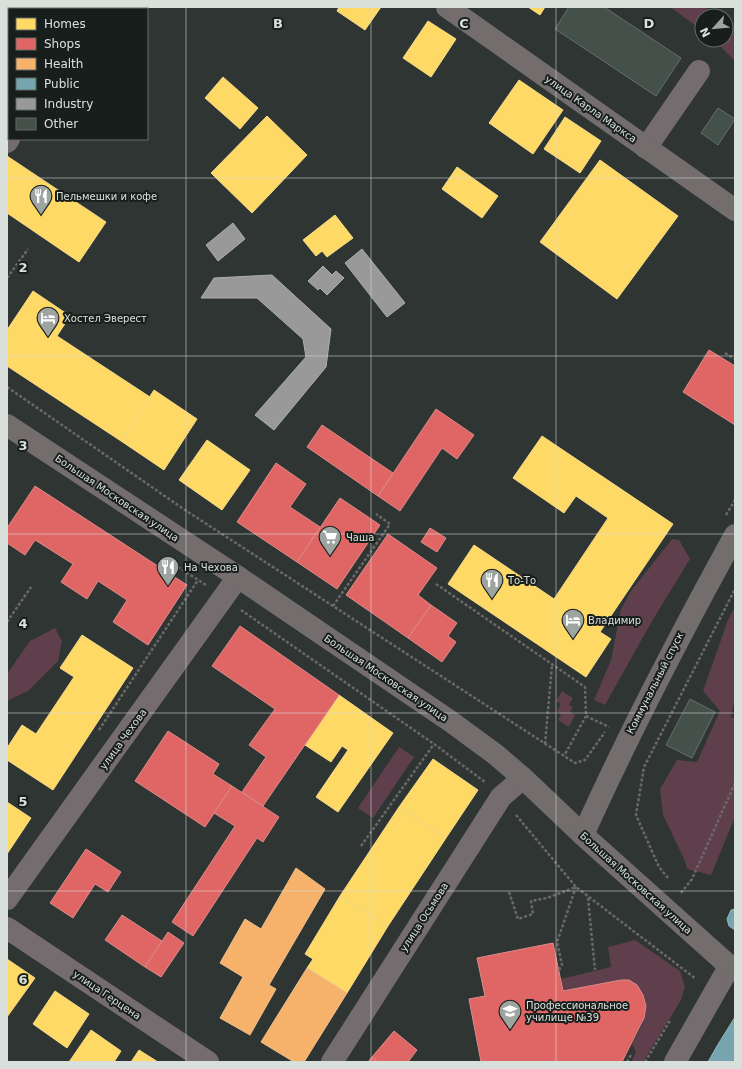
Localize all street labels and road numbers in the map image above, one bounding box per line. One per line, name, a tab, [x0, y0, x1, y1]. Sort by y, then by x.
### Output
street label: улица Карла Маркса	[543, 73, 639, 145]
street label: Большая Московская улица	[53, 452, 181, 544]
street label: Коммунальный спуск	[624, 630, 686, 736]
street label: Большая Московская улица	[322, 632, 450, 724]
street label: улица Чехова	[97, 707, 149, 771]
street label: Большая Московская улица	[578, 830, 694, 936]
street label: улица Осьмова	[398, 881, 450, 953]
street label: улица Герцена	[71, 968, 143, 1022]

